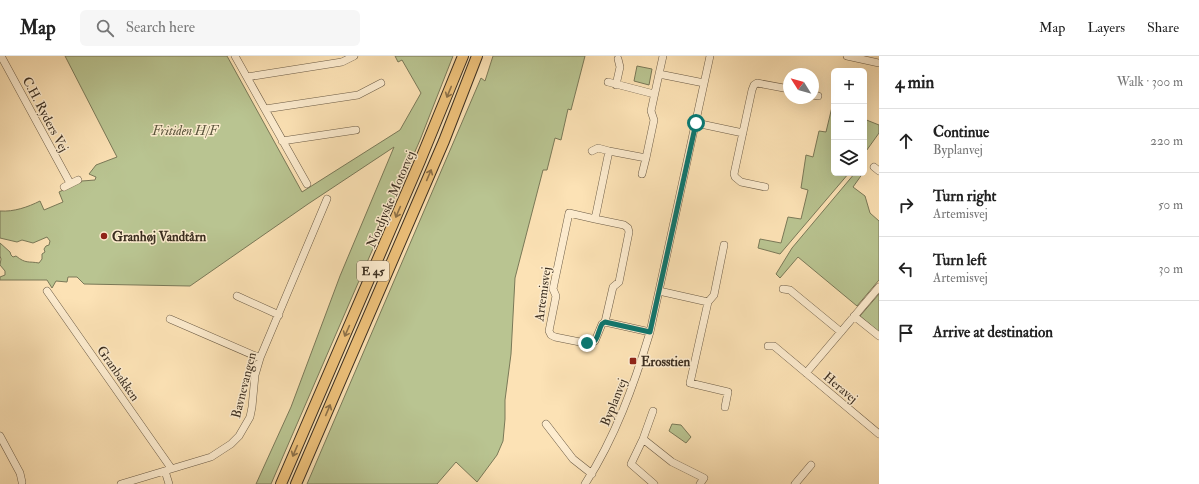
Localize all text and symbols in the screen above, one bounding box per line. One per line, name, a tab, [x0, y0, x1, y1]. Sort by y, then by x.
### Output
search box	[80, 10, 360, 46]
text: Map	[20, 16, 56, 40]
icon: search	[94, 17, 116, 39]
text: Search here	[126, 18, 195, 37]
text: Map	[1039, 19, 1065, 36]
text: Layers	[1087, 19, 1125, 36]
text: Share	[1147, 19, 1179, 36]
north arrow	[783, 68, 819, 104]
map controls	[831, 68, 867, 176]
button: +	[831, 68, 867, 104]
text: 4 min	[895, 72, 934, 93]
street label: C.H. Ryders Vej	[18, 74, 72, 155]
text: Walk · 300 m	[1117, 74, 1183, 90]
one-way arrow	[445, 86, 452, 98]
button: −	[831, 104, 867, 140]
route start	[687, 114, 705, 132]
park label: Fritiden H/F	[151, 123, 220, 139]
text: Continue	[933, 123, 989, 142]
icon: ahead	[895, 130, 917, 152]
text: 220 m	[1150, 133, 1183, 149]
button: layers	[831, 140, 867, 176]
text: Byplanvej	[933, 142, 983, 158]
street label: Nordjyske Motorvej	[363, 148, 420, 251]
one-way arrow	[426, 169, 434, 181]
text: Turn right	[933, 187, 996, 206]
icon: right	[895, 194, 917, 216]
text: 50 m	[1158, 197, 1183, 213]
one-way arrow	[394, 206, 402, 218]
text: Artemisvej	[933, 206, 988, 222]
place label: Granhøj Vandtårn	[112, 229, 207, 245]
marker: Granhøj Vandtårn	[99, 231, 109, 241]
text: Turn left	[933, 251, 987, 270]
icon: left	[895, 258, 917, 280]
road number: E 45	[357, 261, 389, 281]
text: 30 m	[1159, 261, 1183, 277]
street label: Artemisvej	[531, 266, 555, 323]
text: Artemisvej	[933, 270, 988, 286]
icon: arrive	[895, 322, 917, 344]
text: Arrive at destination	[933, 323, 1053, 342]
one-way arrow	[343, 325, 350, 337]
route end	[578, 334, 596, 352]
street label: Granbakken	[93, 343, 143, 405]
street label: Bavnevangen	[228, 350, 260, 420]
place label: Erosstien	[641, 354, 690, 370]
marker: Erosstien	[628, 356, 638, 366]
street label: Heravej	[820, 369, 861, 407]
street label: Byplanvej	[597, 376, 632, 429]
one-way arrow	[325, 404, 332, 416]
one-way arrow	[291, 444, 298, 456]

